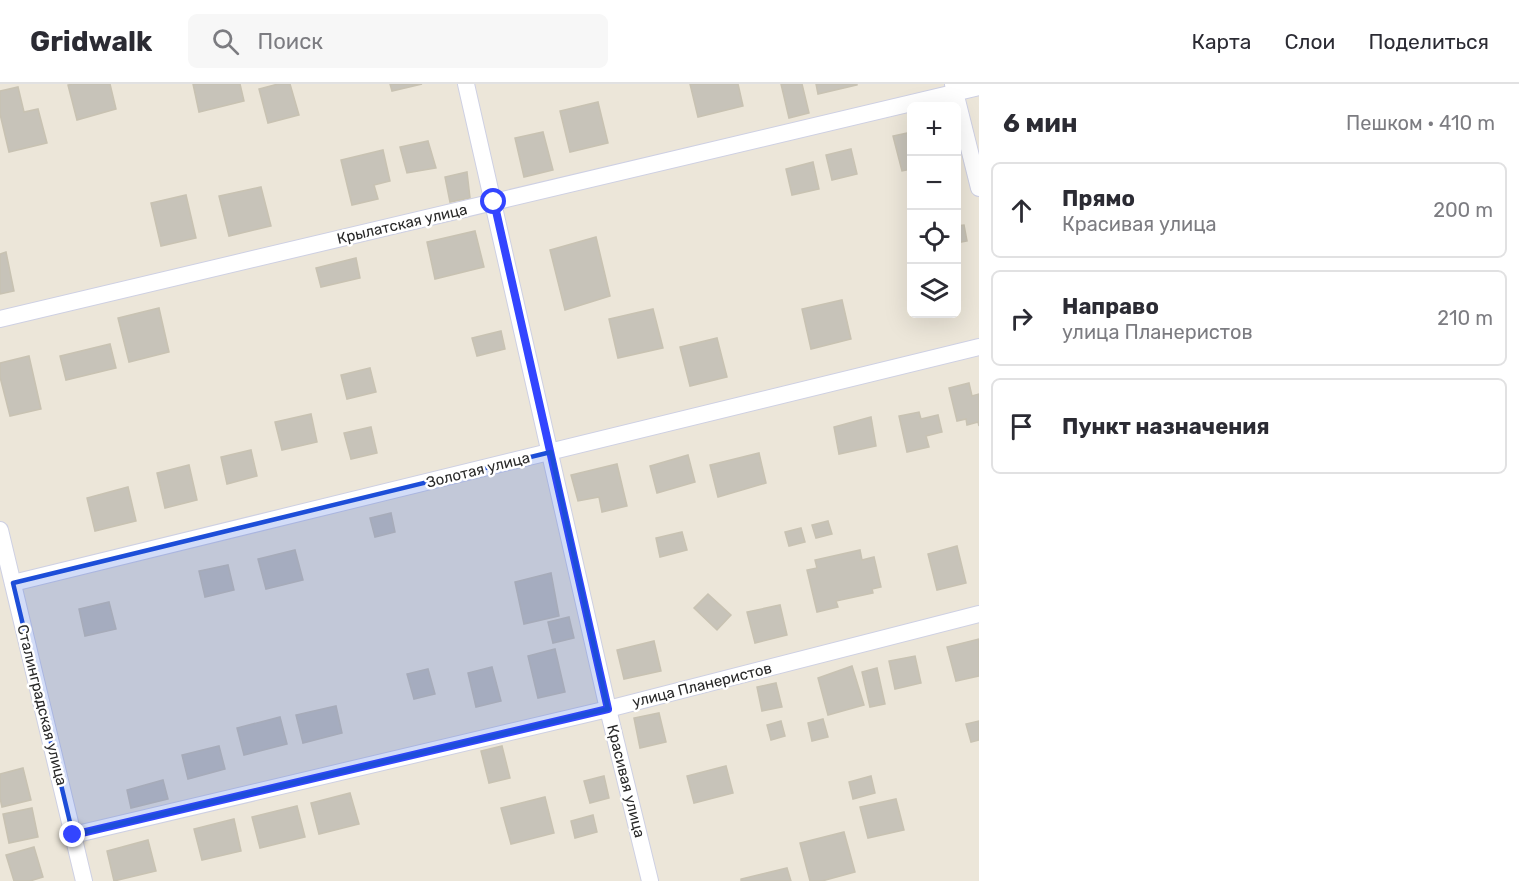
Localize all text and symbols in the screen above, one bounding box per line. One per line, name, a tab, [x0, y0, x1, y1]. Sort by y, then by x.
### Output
search box	[188, 14, 608, 68]
text: Gridwalk	[30, 25, 152, 58]
icon: search	[209, 25, 242, 58]
text: Поиск	[257, 28, 323, 55]
text: Карта	[1191, 29, 1251, 54]
text: Слои	[1284, 29, 1335, 54]
text: Поделиться	[1368, 29, 1489, 54]
map controls	[907, 102, 961, 318]
button: +	[907, 102, 961, 156]
text: 6 мин	[1003, 108, 1077, 139]
text: Пешком · 410 m	[1346, 111, 1495, 135]
button: −	[907, 156, 961, 210]
text: Прямо	[1062, 185, 1135, 212]
route start	[480, 188, 506, 214]
icon: ahead	[1005, 194, 1038, 227]
text: 200 m	[1433, 198, 1493, 222]
street label: Крылатская улица	[335, 200, 469, 248]
button: locate	[907, 210, 961, 264]
text: Красивая улица	[1062, 212, 1217, 236]
button: layers	[907, 264, 961, 318]
text: Направо	[1062, 293, 1159, 320]
icon: right	[1005, 302, 1038, 335]
text: 210 m	[1437, 306, 1493, 330]
text: улица Планеристов	[1062, 320, 1253, 344]
icon: arrive	[1005, 410, 1038, 443]
text: Пункт назначения	[1062, 413, 1270, 440]
street label: Золотая улица	[424, 448, 532, 492]
street label: Сталинградская улица	[13, 623, 71, 787]
street label: улица Планеристов	[630, 659, 774, 711]
street label: Красивая улица	[603, 723, 649, 839]
route end	[59, 821, 85, 847]

